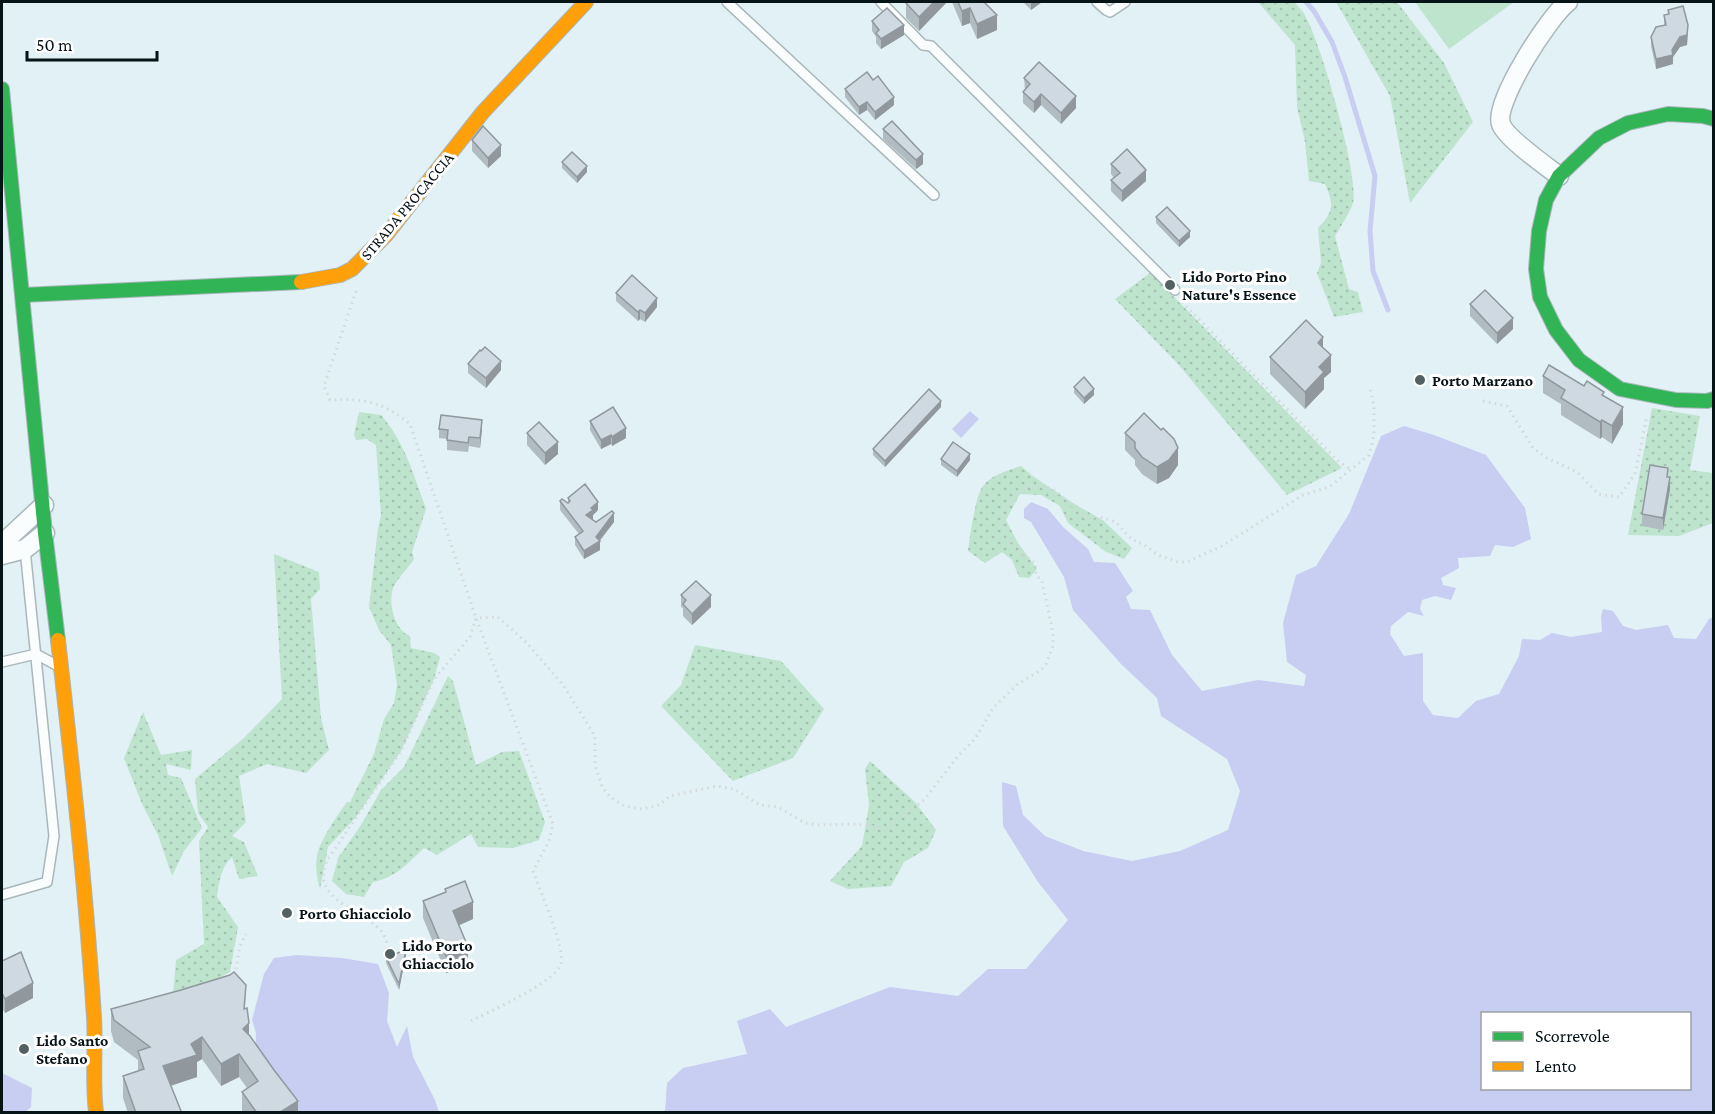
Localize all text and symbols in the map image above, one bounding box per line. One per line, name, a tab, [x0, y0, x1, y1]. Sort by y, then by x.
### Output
scale bar	[27, 24, 158, 62]
text: 50 m	[36, 35, 73, 55]
street label: STRADA PROCACCIA	[357, 148, 457, 263]
place label: Lido Porto Pino Nature's Essence	[1182, 268, 1297, 303]
marker: Lido Porto Pino Nature's Essence	[1163, 278, 1177, 292]
place label: Porto Marzano	[1432, 372, 1533, 389]
marker: Porto Marzano	[1413, 373, 1427, 387]
place label: Porto Ghiacciolo	[299, 905, 411, 922]
marker: Porto Ghiacciolo	[280, 906, 294, 920]
place label: Lido Porto Ghiacciolo	[402, 937, 474, 972]
marker: Lido Porto Ghiacciolo	[383, 947, 397, 961]
legend	[1481, 1012, 1691, 1090]
text: Scorrevole	[1535, 1026, 1610, 1046]
place label: Lido Santo Stefano	[36, 1032, 108, 1067]
marker: Lido Santo Stefano	[17, 1042, 31, 1056]
text: Lento	[1535, 1056, 1576, 1076]

